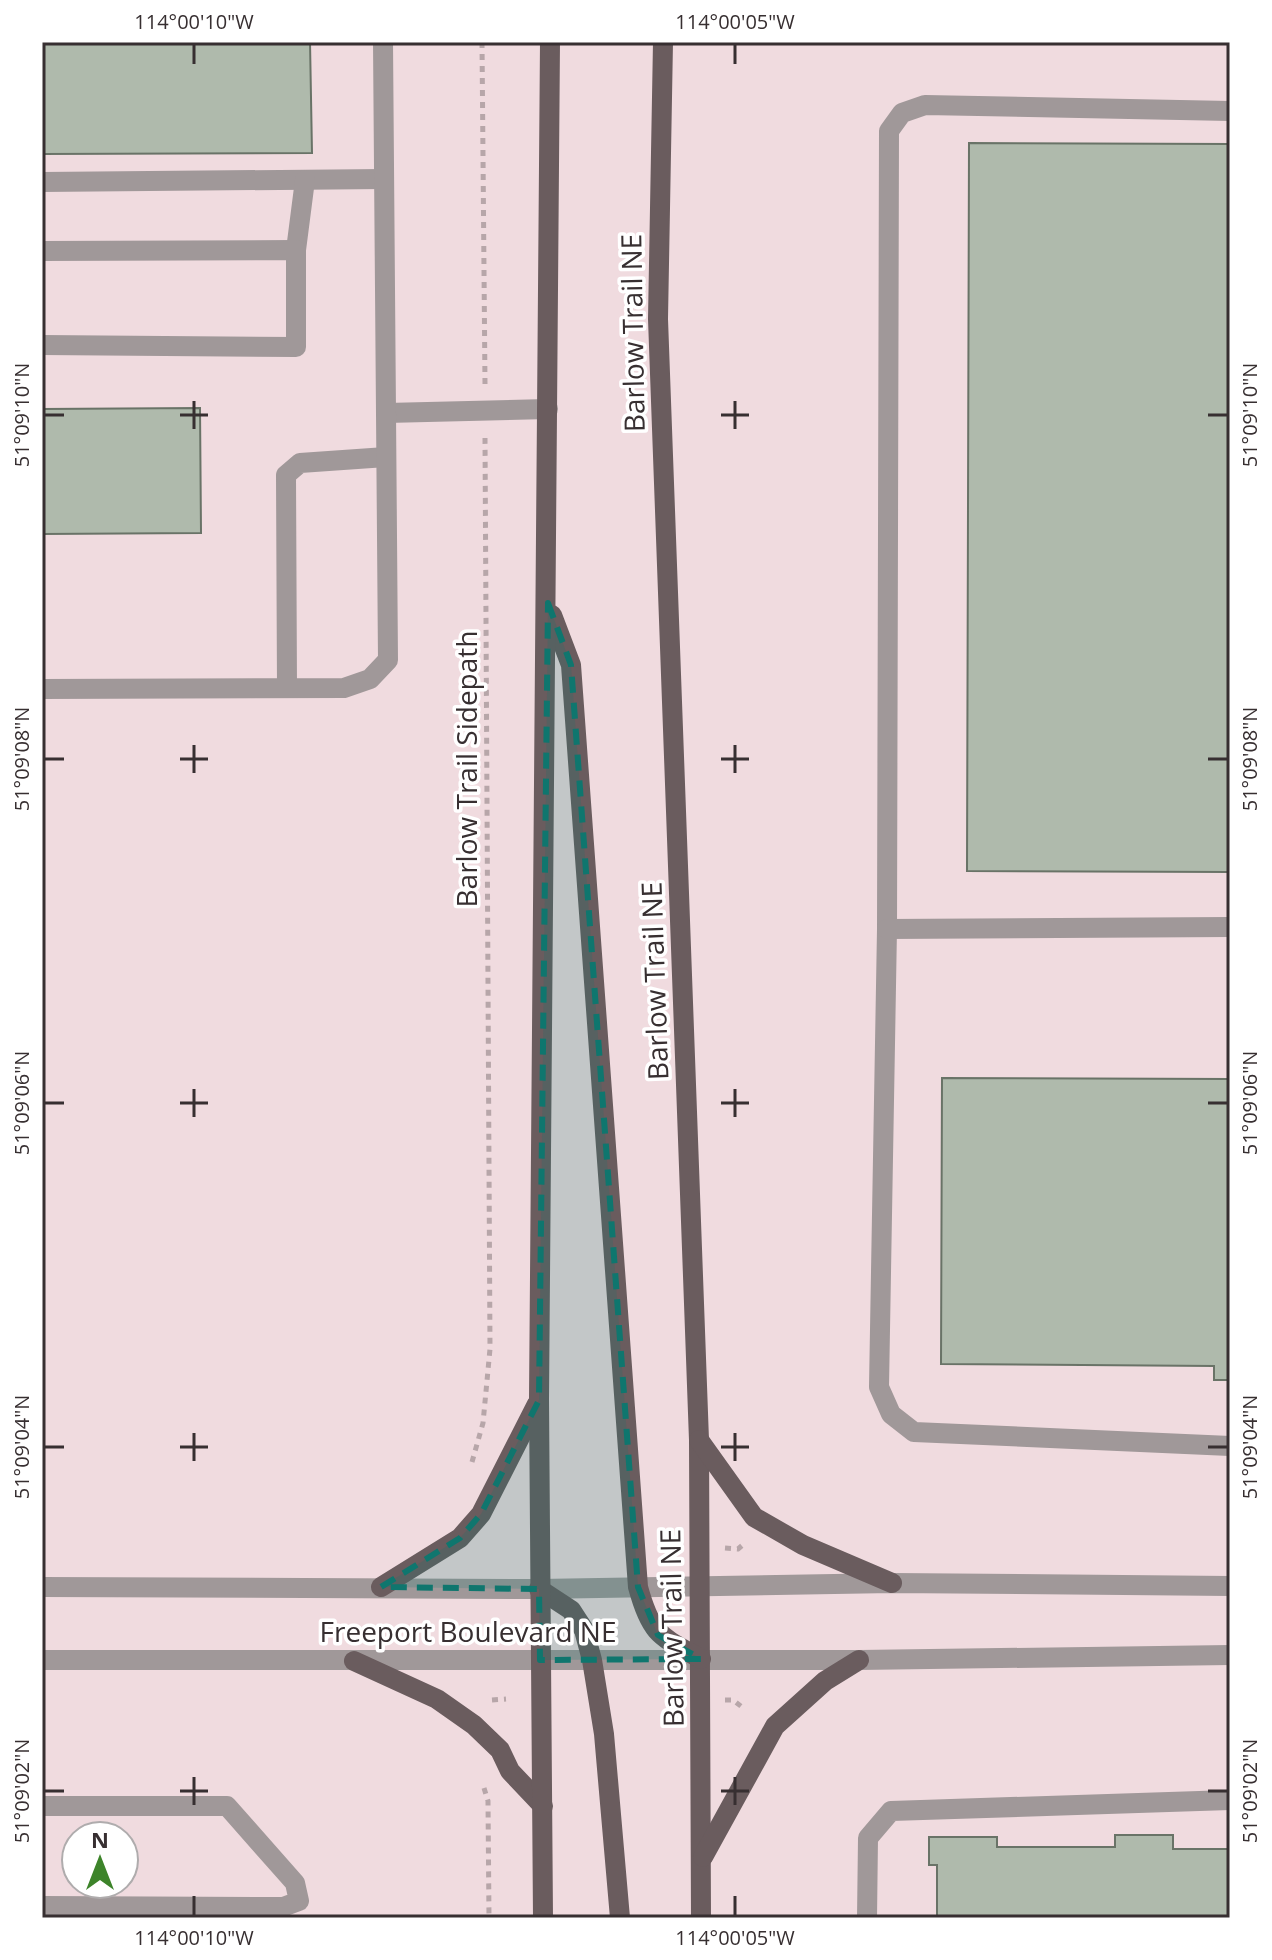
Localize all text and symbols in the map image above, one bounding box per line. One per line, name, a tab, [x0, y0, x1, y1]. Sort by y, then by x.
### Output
text: 114°00'10"W	[134, 8, 254, 35]
text: 114°00'05"W	[675, 8, 795, 35]
street label: Barlow Trail NE	[611, 233, 653, 433]
text: 51°09'10"N	[8, 363, 35, 467]
text: 51°09'10"N	[1236, 363, 1263, 467]
street label: Barlow Trail Sidepath	[447, 631, 485, 907]
text: 51°09'08"N	[8, 707, 35, 811]
text: 51°09'08"N	[1236, 707, 1263, 811]
street label: Barlow Trail NE	[632, 881, 676, 1081]
text: 51°09'06"N	[8, 1051, 35, 1155]
text: 51°09'06"N	[1236, 1051, 1263, 1155]
text: 51°09'04"N	[8, 1395, 35, 1499]
text: 51°09'04"N	[1236, 1395, 1263, 1499]
street label: Barlow Trail NE	[650, 1528, 692, 1728]
street label: Freeport Boulevard NE	[320, 1612, 616, 1650]
text: 51°09'02"N	[8, 1739, 35, 1843]
text: 51°09'02"N	[1236, 1739, 1263, 1843]
north arrow	[60, 1820, 140, 1900]
text: N	[91, 1824, 109, 1854]
text: 114°00'10"W	[134, 1924, 254, 1951]
text: 114°00'05"W	[675, 1924, 795, 1951]

